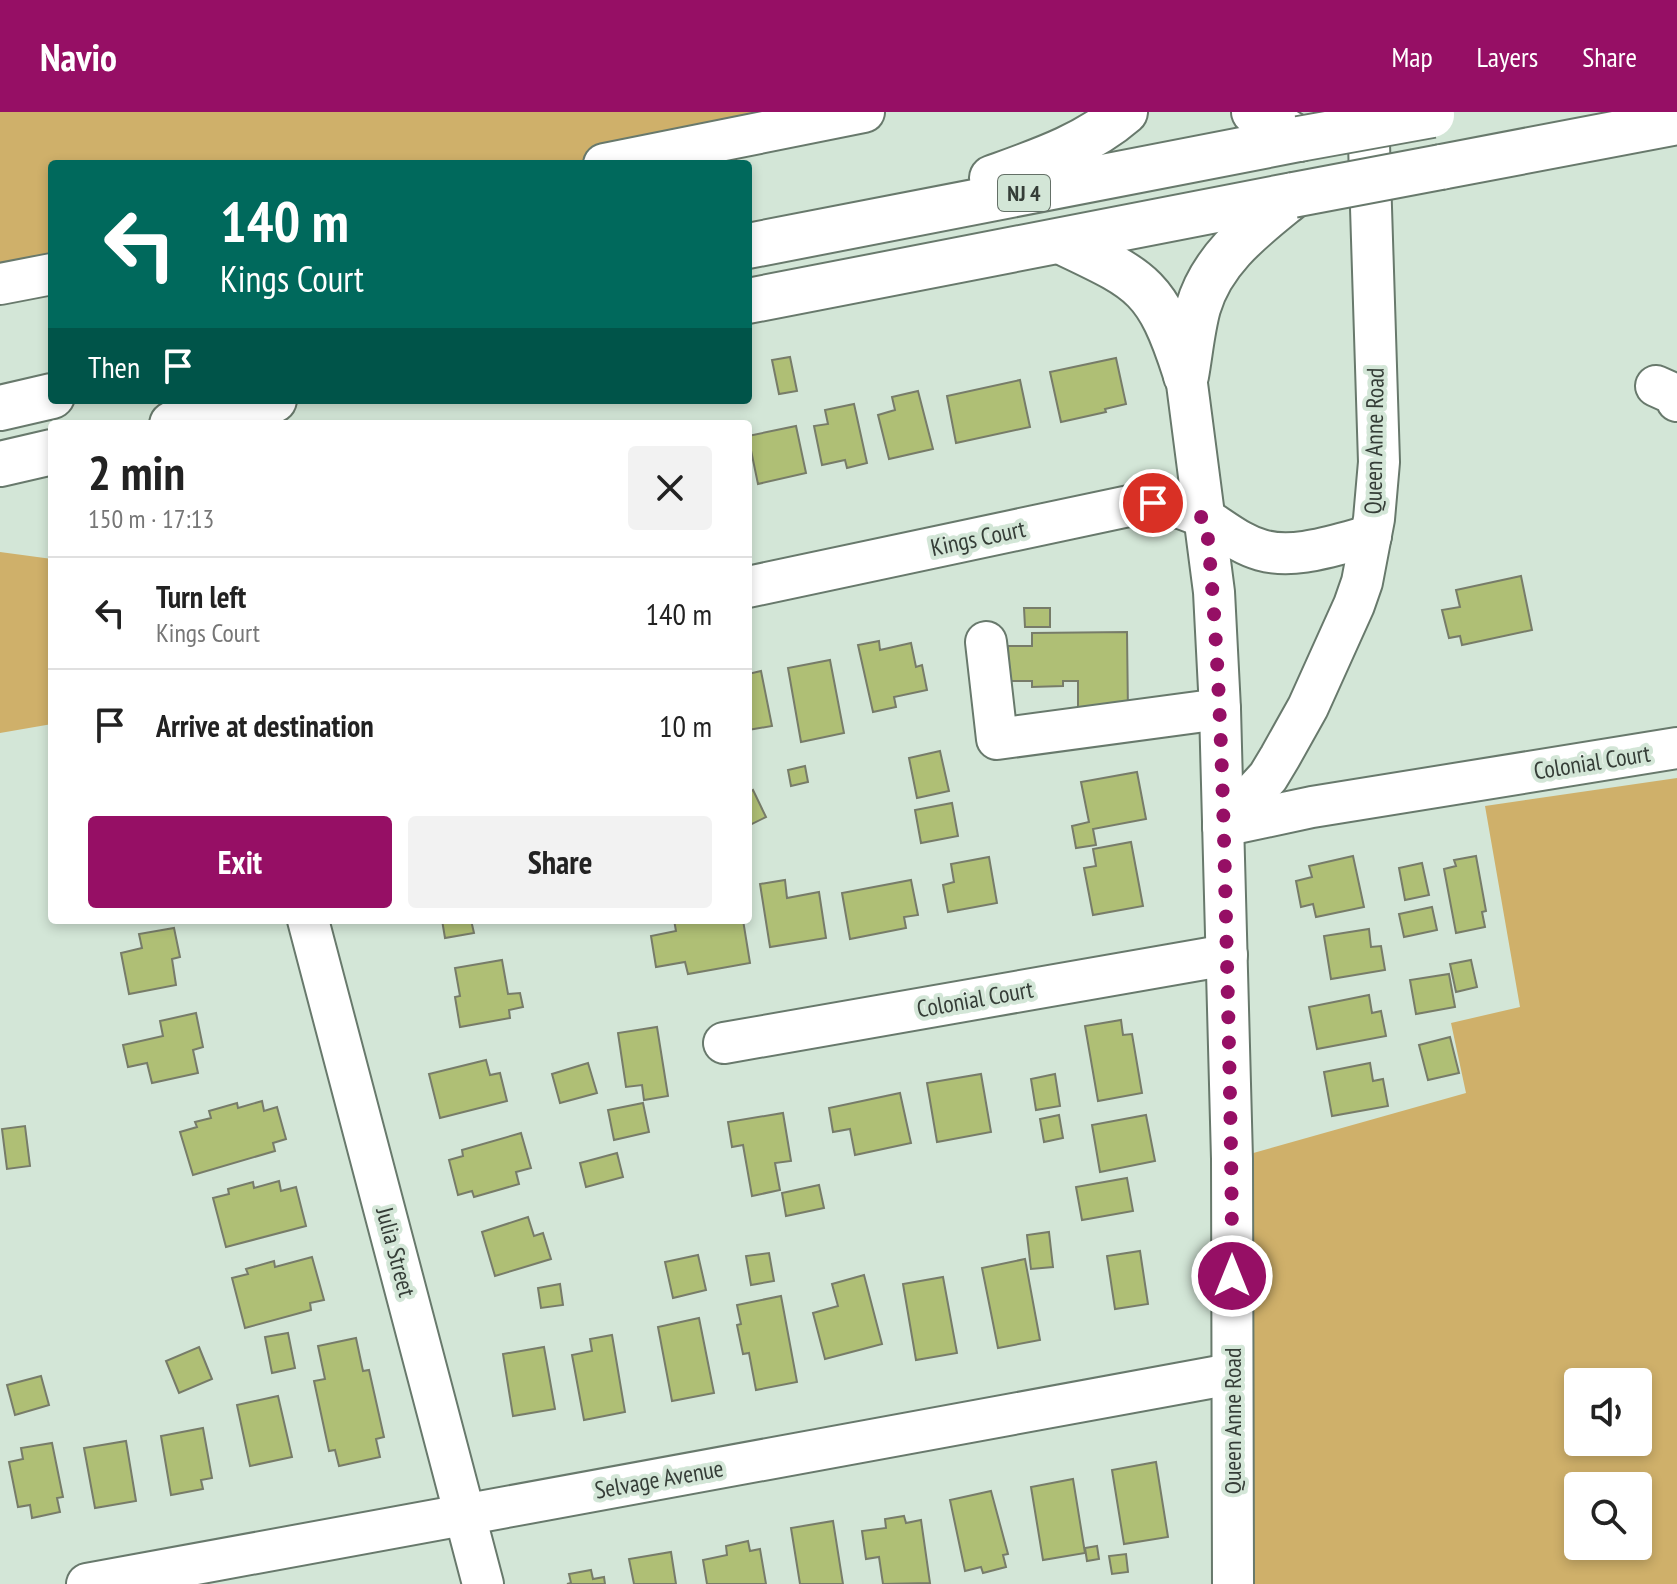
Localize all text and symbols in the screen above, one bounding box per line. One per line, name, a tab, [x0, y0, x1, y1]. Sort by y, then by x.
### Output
text: Navio	[40, 32, 117, 81]
text: Map	[1391, 38, 1433, 75]
text: Layers	[1477, 38, 1538, 75]
text: Share	[1582, 38, 1637, 75]
road number: NJ 4	[998, 175, 1050, 211]
text: 140 m	[220, 185, 349, 257]
icon: left	[88, 192, 192, 296]
text: Kings Court	[220, 255, 364, 302]
icon: arrive	[156, 344, 200, 388]
text: Then	[88, 347, 140, 386]
street label: Queen Anne Road	[1357, 367, 1391, 515]
text: 2 min	[88, 441, 185, 503]
button: close	[628, 446, 712, 530]
pin	[1119, 469, 1187, 537]
icon: arrive	[1131, 481, 1175, 525]
text: 150 m · 17:13	[88, 502, 214, 535]
street label: Kings Court	[928, 513, 1029, 563]
text: Turn left	[156, 577, 246, 616]
icon: left	[88, 591, 132, 635]
text: 140 m	[646, 594, 712, 633]
text: Kings Court	[156, 616, 260, 649]
icon: arrive	[88, 703, 132, 747]
text: Arrive at destination	[156, 706, 374, 745]
text: 10 m	[659, 706, 712, 745]
street label: Colonial Court	[1532, 737, 1653, 787]
button: Exit	[88, 816, 392, 908]
button: Share	[408, 816, 712, 908]
street label: Colonial Court	[914, 973, 1036, 1024]
street label: Julia Street	[369, 1203, 423, 1301]
position arrow	[1190, 1234, 1274, 1318]
street label: Queen Anne Road	[1217, 1348, 1248, 1494]
map controls	[1564, 1368, 1652, 1560]
button: sound	[1564, 1368, 1652, 1456]
street label: Selvage Avenue	[592, 1452, 726, 1506]
button: search	[1564, 1472, 1652, 1560]

